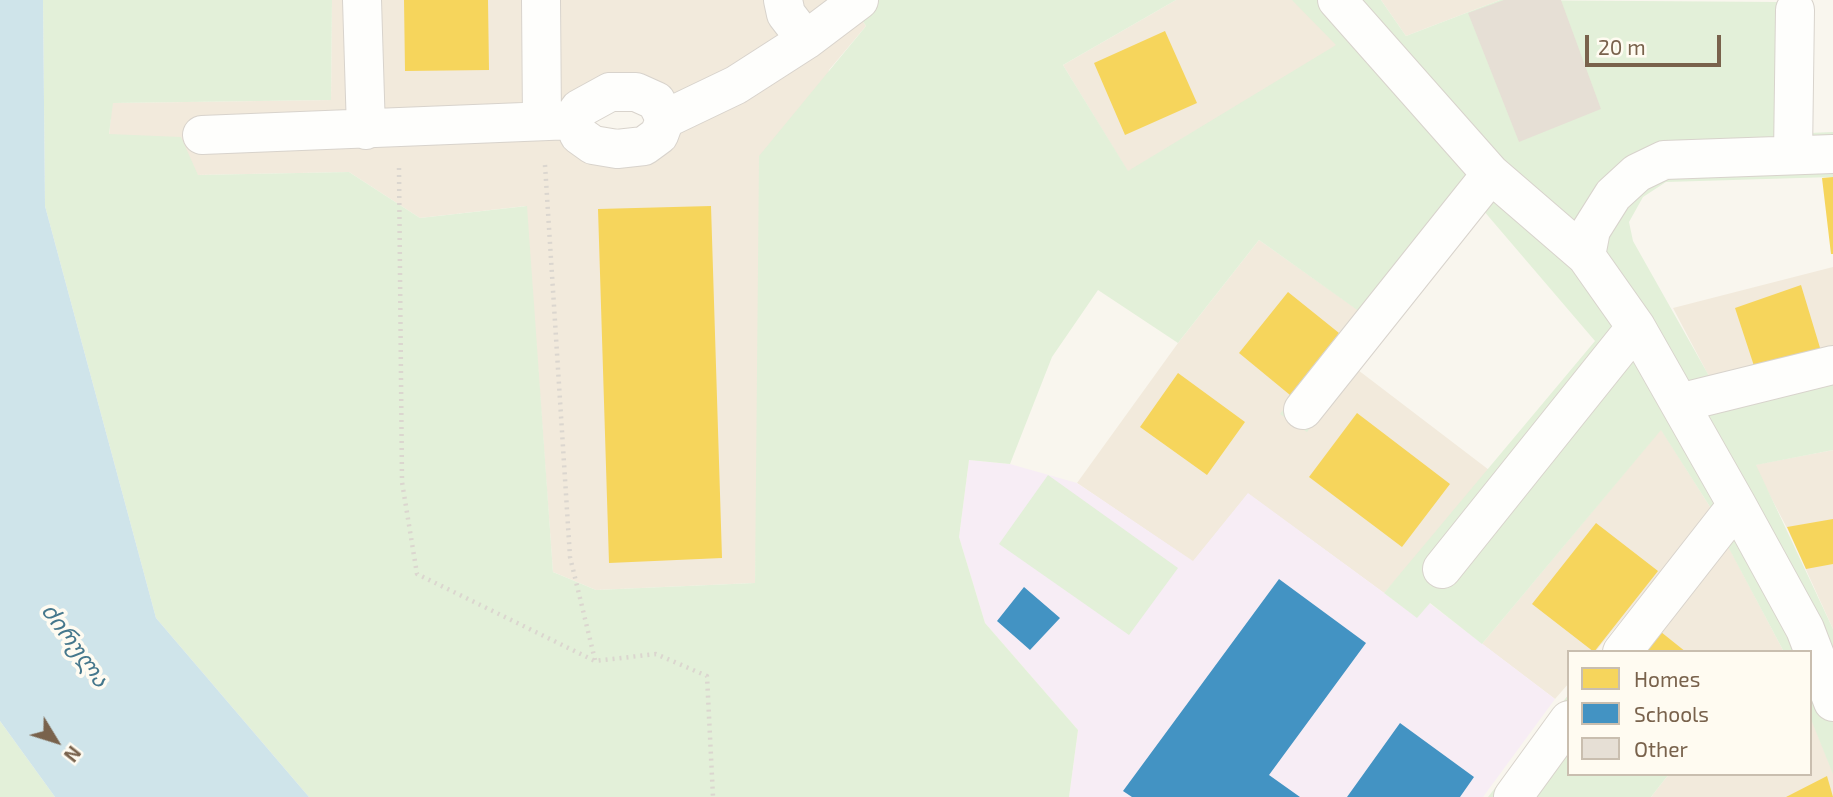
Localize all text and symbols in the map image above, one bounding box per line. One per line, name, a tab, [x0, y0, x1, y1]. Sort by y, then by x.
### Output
scale bar	[1588, 21, 1724, 65]
text: 20 m	[1598, 34, 1646, 59]
water label: ძირულა	[35, 598, 115, 692]
legend	[1567, 650, 1812, 776]
text: Homes	[1634, 666, 1700, 691]
text: Schools	[1634, 701, 1709, 726]
north arrow	[21, 706, 91, 776]
text: Other	[1634, 736, 1688, 761]
text: N	[60, 742, 86, 767]

